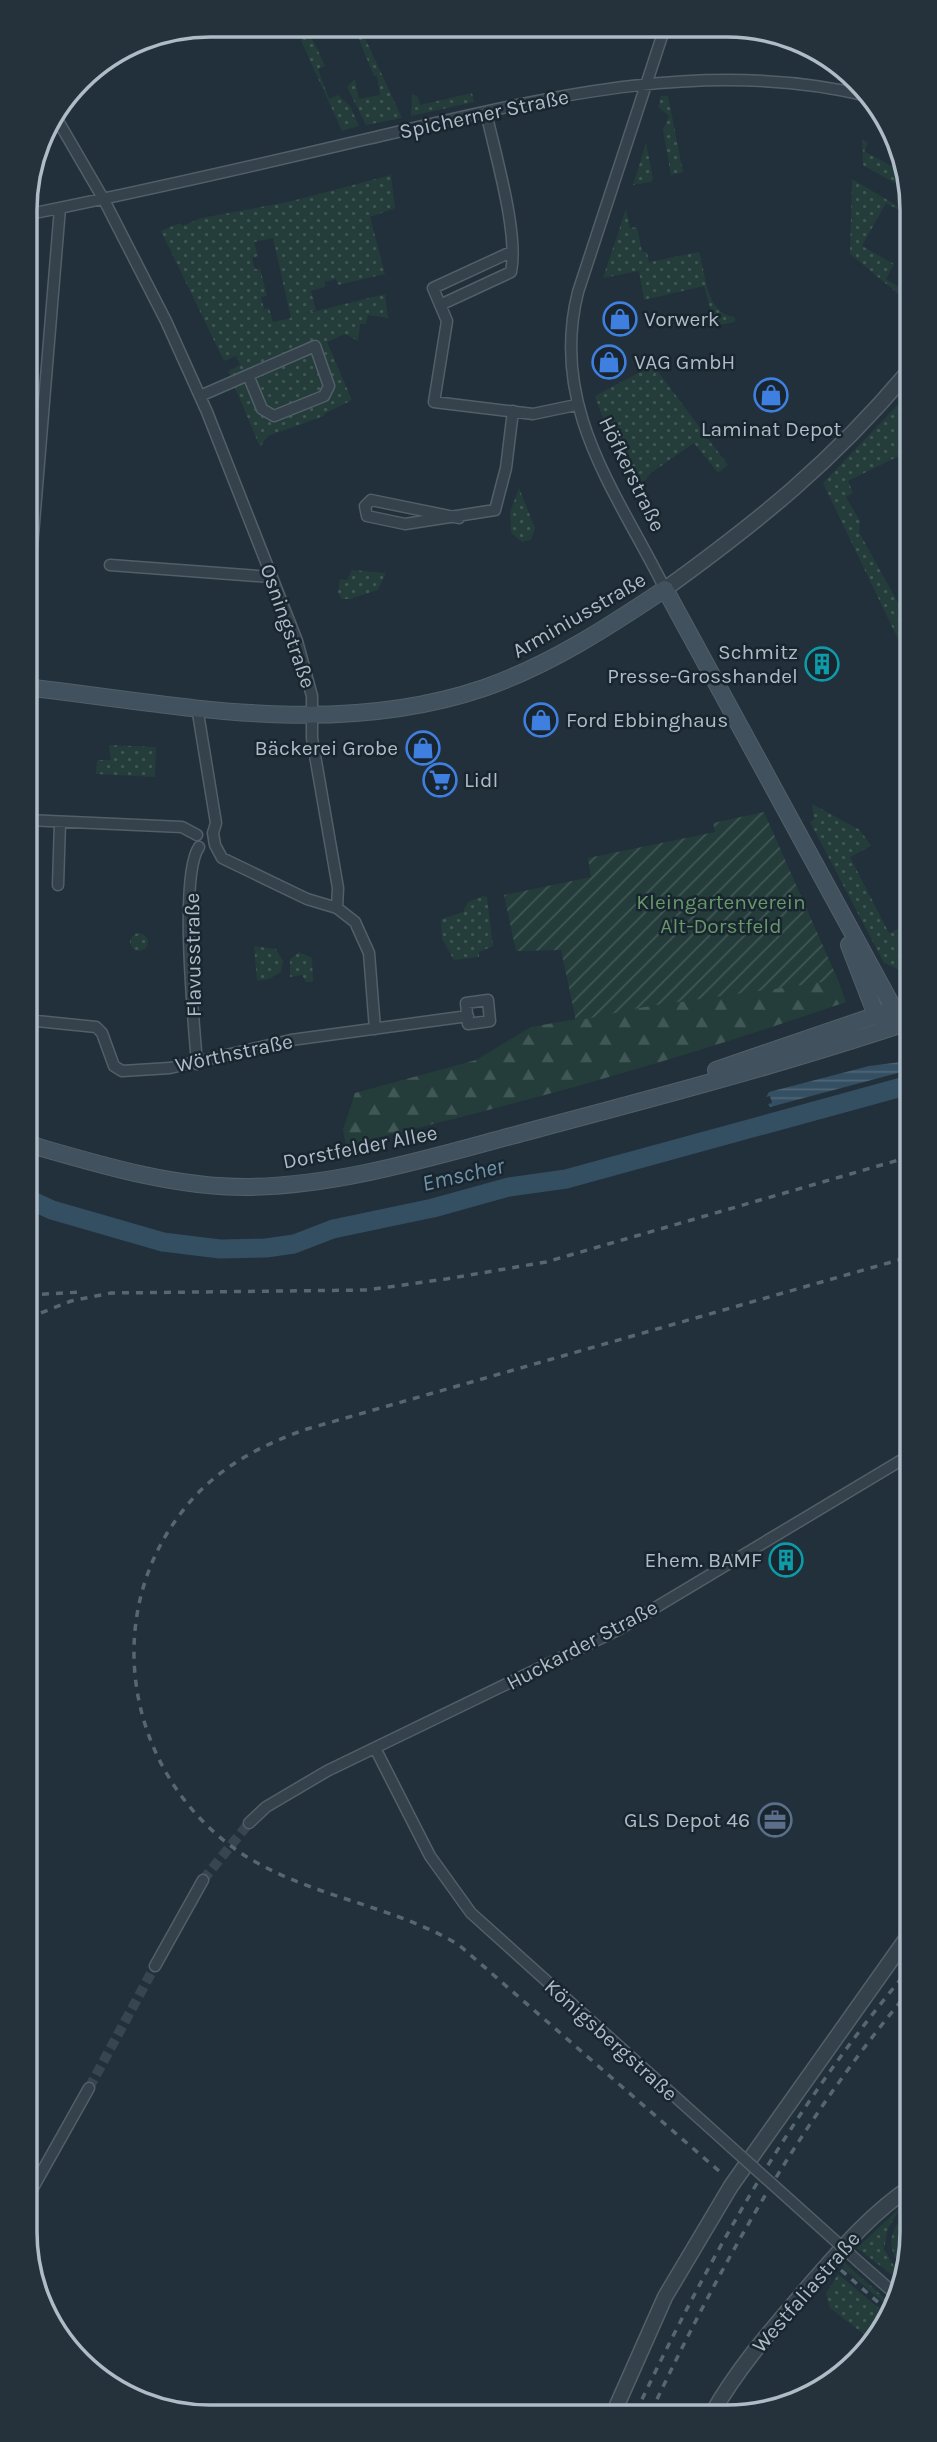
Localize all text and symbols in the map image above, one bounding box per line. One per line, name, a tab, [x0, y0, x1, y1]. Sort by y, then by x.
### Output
street label: Spicherner Straße	[397, 84, 571, 144]
shop icon: Vorwerk	[601, 300, 639, 338]
place label: Vorwerk	[644, 307, 720, 331]
shop icon: VAG GmbH	[590, 343, 628, 381]
place label: VAG GmbH	[634, 350, 735, 374]
shop icon: Laminat Depot	[752, 376, 790, 414]
street label: Höfkerstraße	[594, 413, 670, 535]
place label: Laminat Depot	[701, 417, 841, 441]
street label: Osningstraße	[256, 561, 320, 691]
street label: Arminiusstraße	[508, 567, 650, 663]
place label: Schmitz Presse-Grosshandel	[607, 640, 798, 688]
building icon: Schmitz Presse-Grosshandel	[803, 645, 841, 683]
shop icon: Ford Ebbinghaus	[522, 701, 560, 739]
place label: Ford Ebbinghaus	[566, 708, 728, 732]
shop icon: Bäckerei Grobe	[404, 729, 442, 767]
place label: Bäckerei Grobe	[254, 736, 398, 760]
supermarket icon: Lidl	[421, 761, 459, 799]
place label: Lidl	[464, 768, 498, 792]
park label: Kleingartenverein Alt-Dorstfeld	[636, 890, 806, 938]
street label: Flavusstraße	[180, 893, 206, 1017]
street label: Wörthstraße	[173, 1029, 295, 1077]
street label: Dorstfelder Allee	[281, 1120, 439, 1174]
water label: Emscher	[419, 1152, 508, 1197]
building icon: Ehem. BAMF	[767, 1541, 805, 1579]
place label: Ehem. BAMF	[644, 1548, 762, 1572]
street label: Huckarder Straße	[502, 1595, 662, 1695]
office icon: GLS Depot 46	[756, 1801, 794, 1839]
place label: GLS Depot 46	[624, 1808, 750, 1832]
street label: Königsbergstraße	[540, 1974, 682, 2106]
street label: Westfaliastraße	[747, 2227, 865, 2357]

